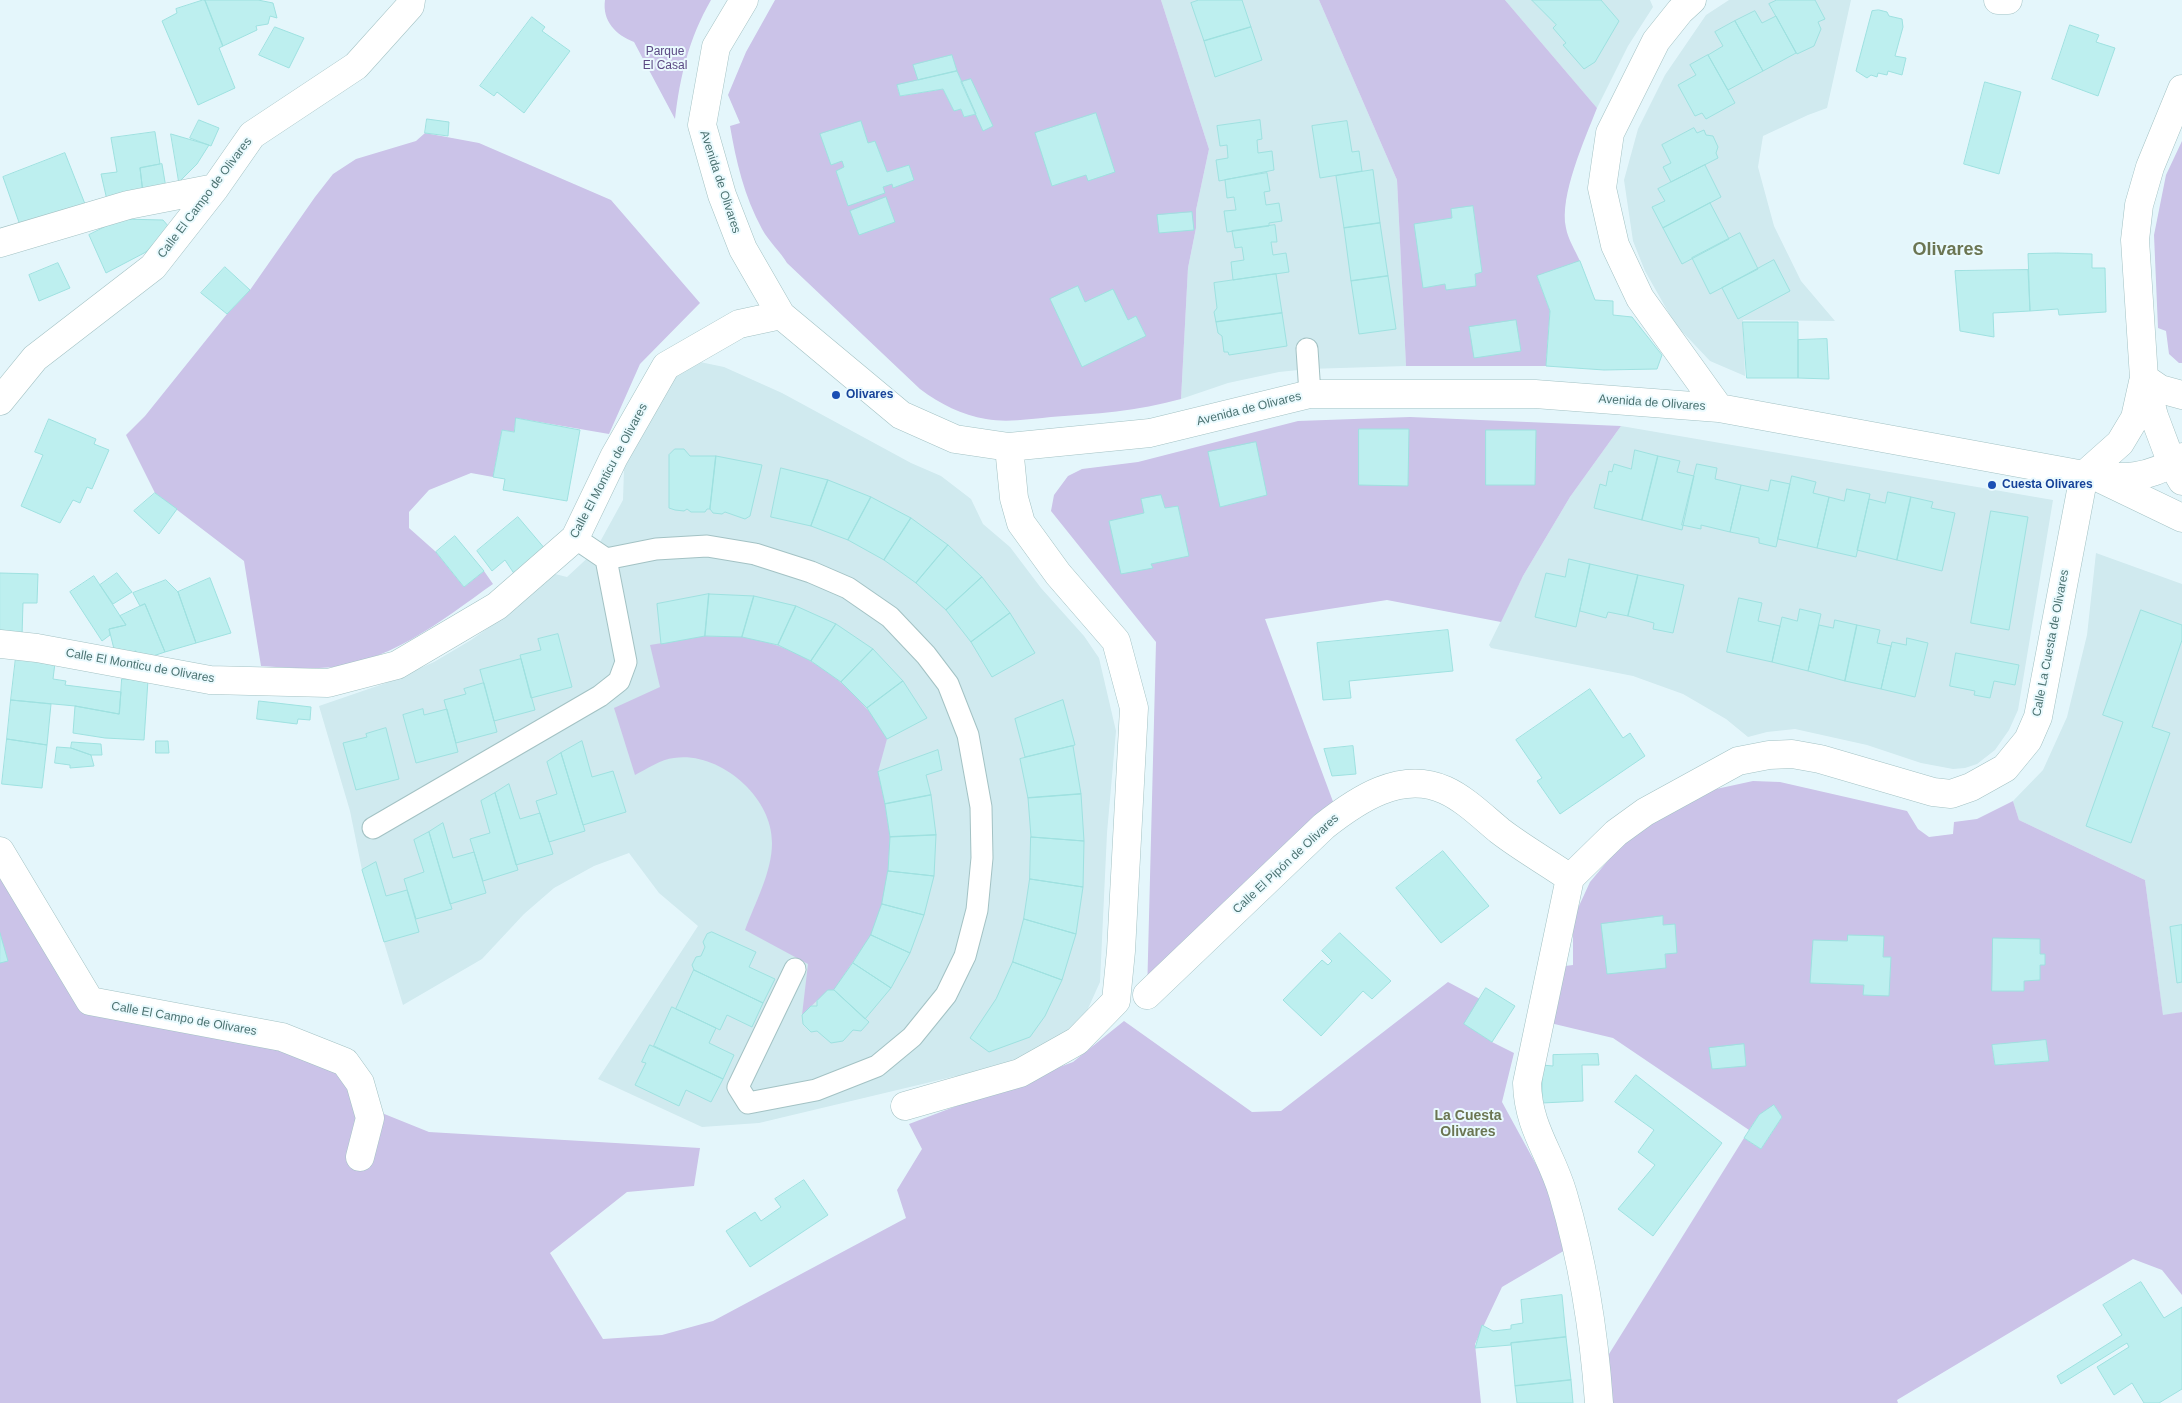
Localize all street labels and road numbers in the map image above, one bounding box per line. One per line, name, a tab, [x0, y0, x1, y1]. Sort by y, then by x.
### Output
street label: Avenida de Olivares	[697, 129, 743, 235]
street label: Calle El Campo de Olivares	[155, 135, 255, 261]
street label: Avenida de Olivares	[1195, 389, 1303, 429]
street label: Avenida de Olivares	[1598, 392, 1706, 414]
street label: Calle El Monticu de Olivares	[567, 401, 651, 541]
street label: Calle La Cuesta de Olivares	[2030, 568, 2072, 718]
street label: Calle El Monticu de Olivares	[65, 646, 215, 686]
street label: Calle El Pipón de Olivares	[1230, 811, 1342, 917]
street label: Calle El Campo de Olivares	[110, 999, 258, 1039]

